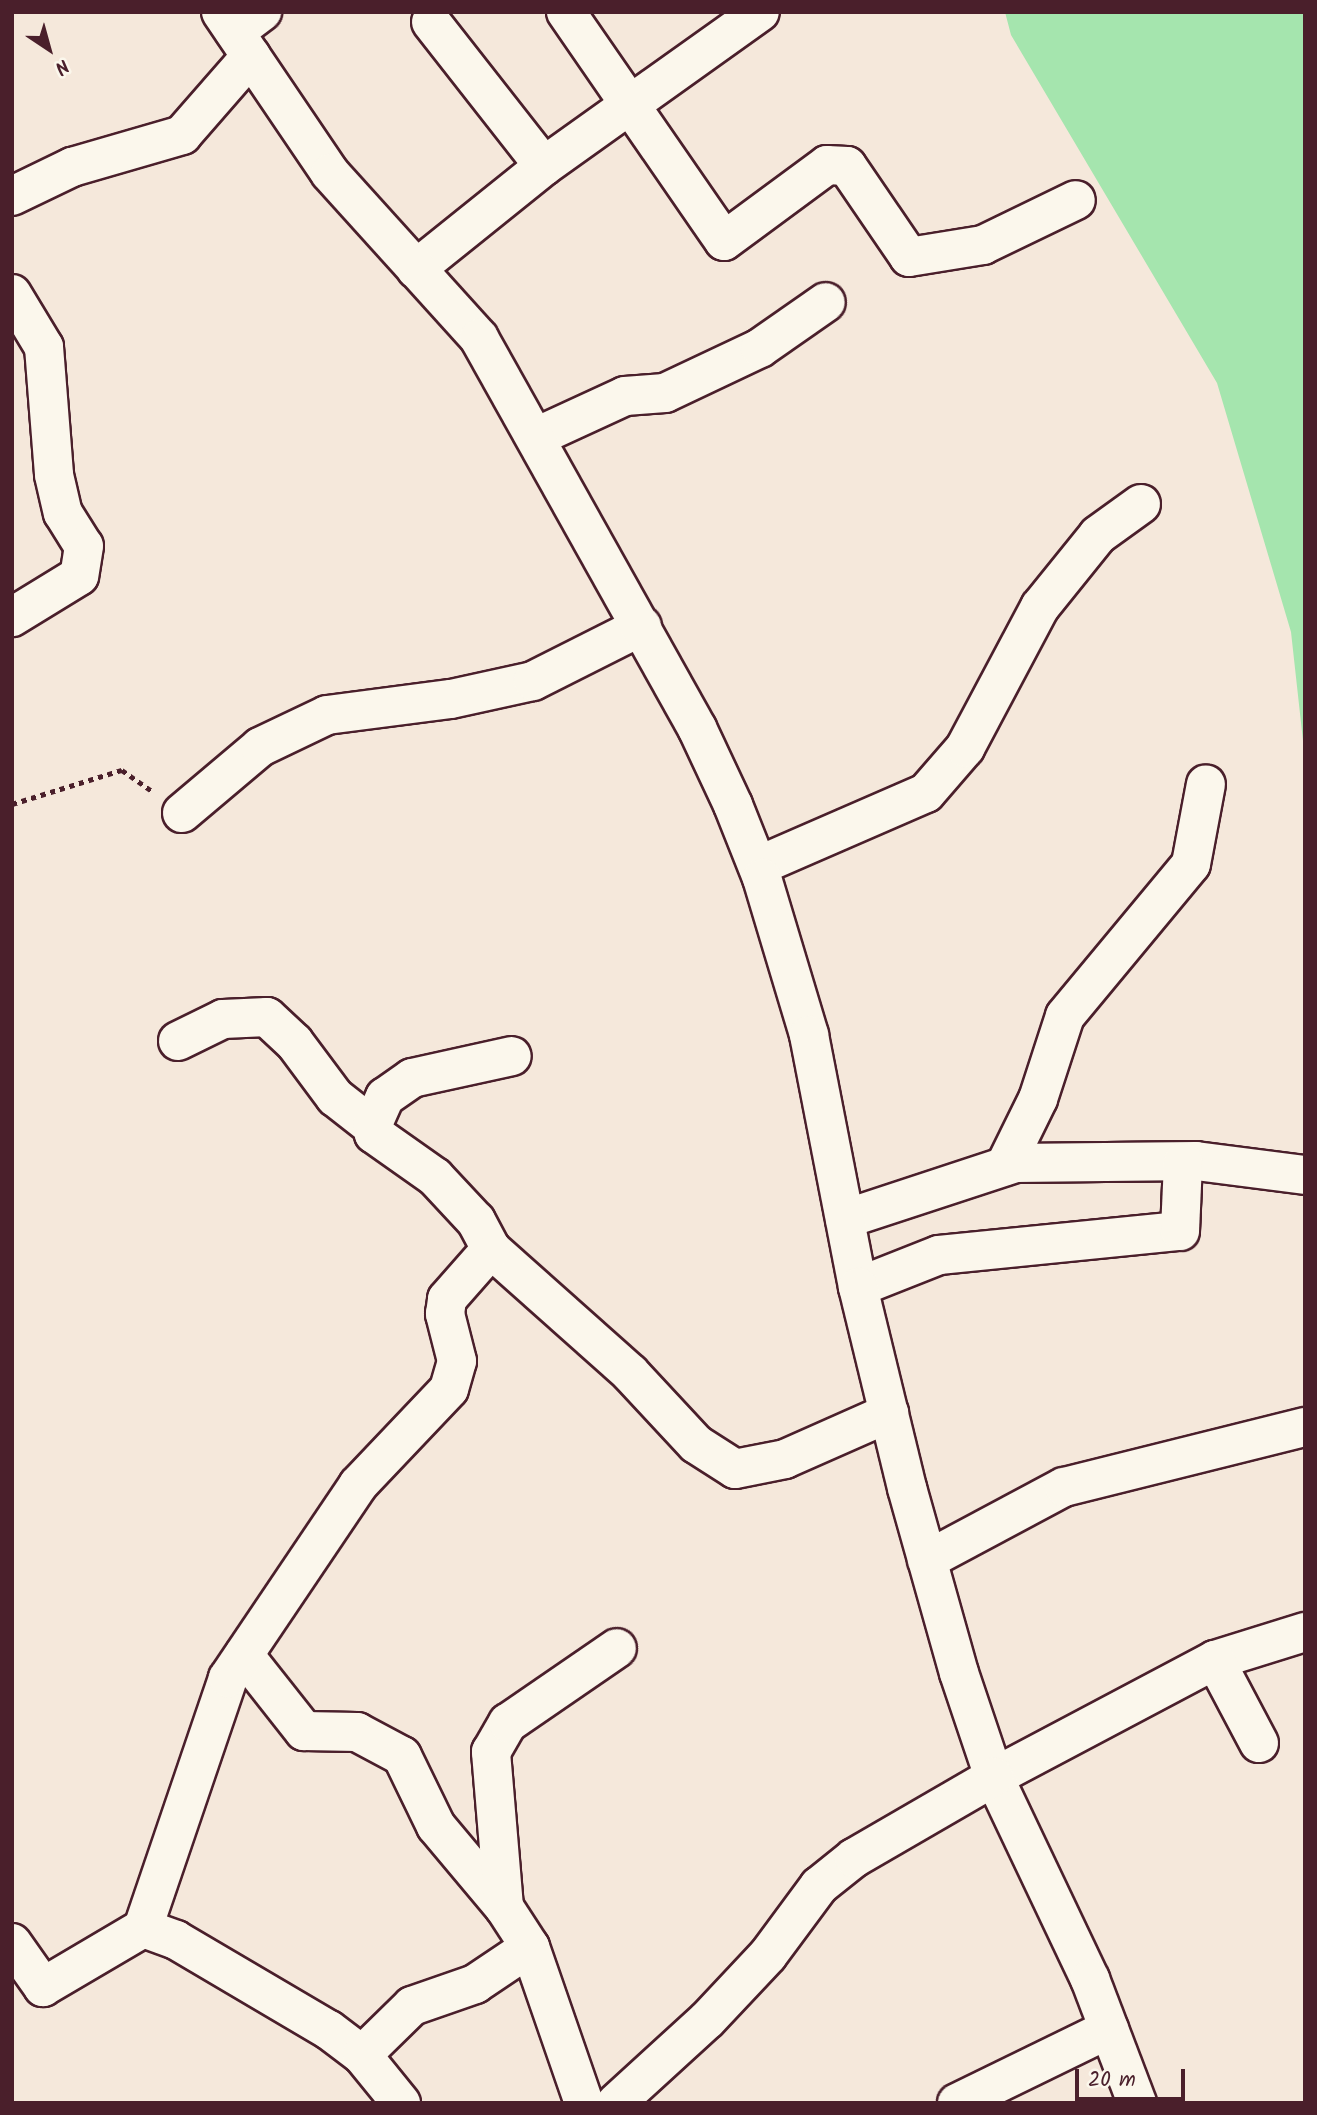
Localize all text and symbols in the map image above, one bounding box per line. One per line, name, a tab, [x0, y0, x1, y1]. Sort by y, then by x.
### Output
north arrow	[14, 14, 84, 84]
text: N	[48, 50, 75, 82]
scale bar	[1079, 2056, 1189, 2100]
text: 20 m	[1088, 2064, 1136, 2097]

